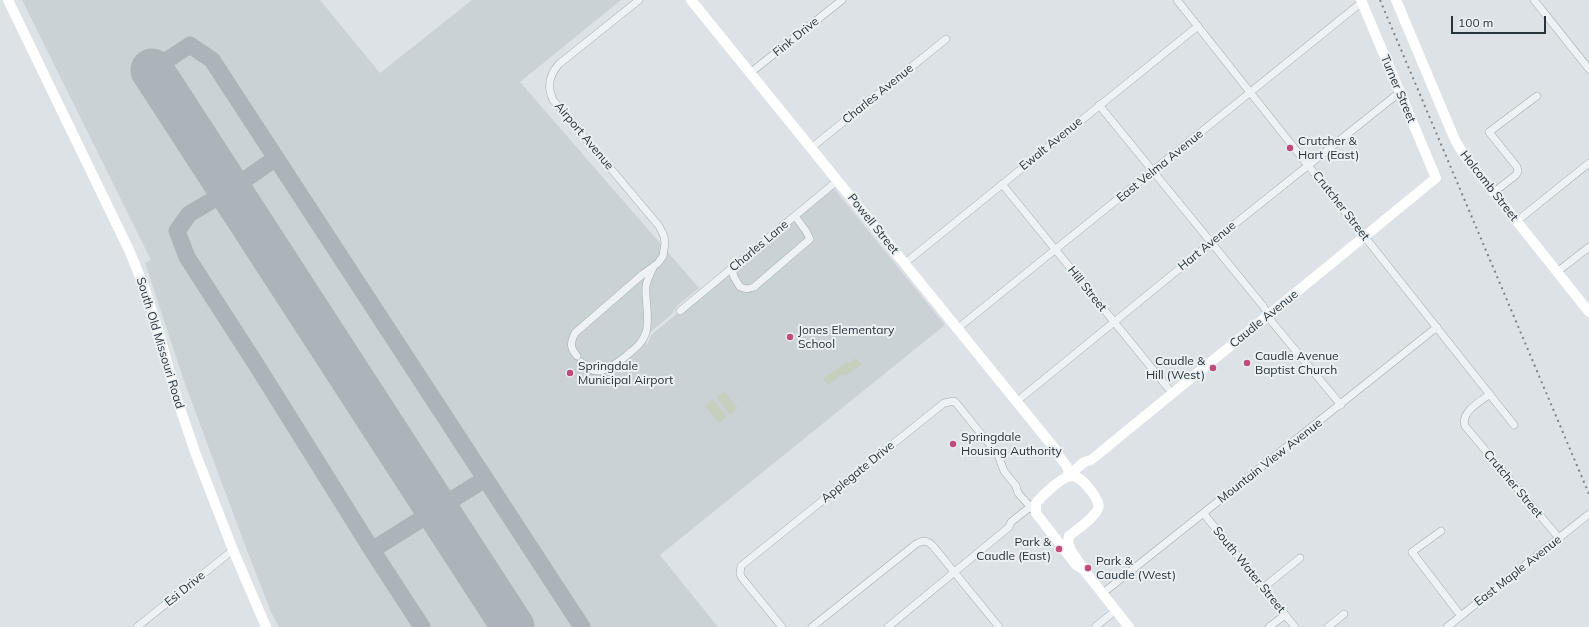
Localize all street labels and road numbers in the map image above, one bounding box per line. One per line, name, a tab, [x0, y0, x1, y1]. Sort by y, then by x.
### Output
street label: Fink Drive	[770, 14, 822, 60]
street label: Turner Street	[1377, 53, 1419, 125]
street label: Charles Avenue	[840, 61, 916, 127]
street label: Airport Avenue	[552, 99, 616, 173]
street label: Ewalt Avenue	[1017, 114, 1085, 174]
street label: East Velma Avenue	[1114, 127, 1206, 205]
street label: Holcomb Street	[1457, 148, 1521, 224]
street label: Crutcher Street	[1310, 169, 1372, 243]
street label: Powell Street	[844, 191, 902, 257]
street label: Charles Lane	[727, 217, 791, 275]
street label: Hart Avenue	[1175, 218, 1239, 274]
street label: Hill Street	[1064, 263, 1110, 315]
street label: South Old Missouri Road	[133, 276, 187, 410]
street label: Caudle Avenue	[1227, 287, 1301, 351]
street label: Mountain View Avenue	[1215, 416, 1325, 506]
street label: Applegate Drive	[819, 438, 897, 506]
street label: Crutcher Street	[1481, 447, 1545, 521]
street label: South Water Street	[1210, 524, 1288, 616]
street label: East Maple Avenue	[1472, 533, 1564, 609]
street label: Esi Drive	[162, 568, 208, 610]

